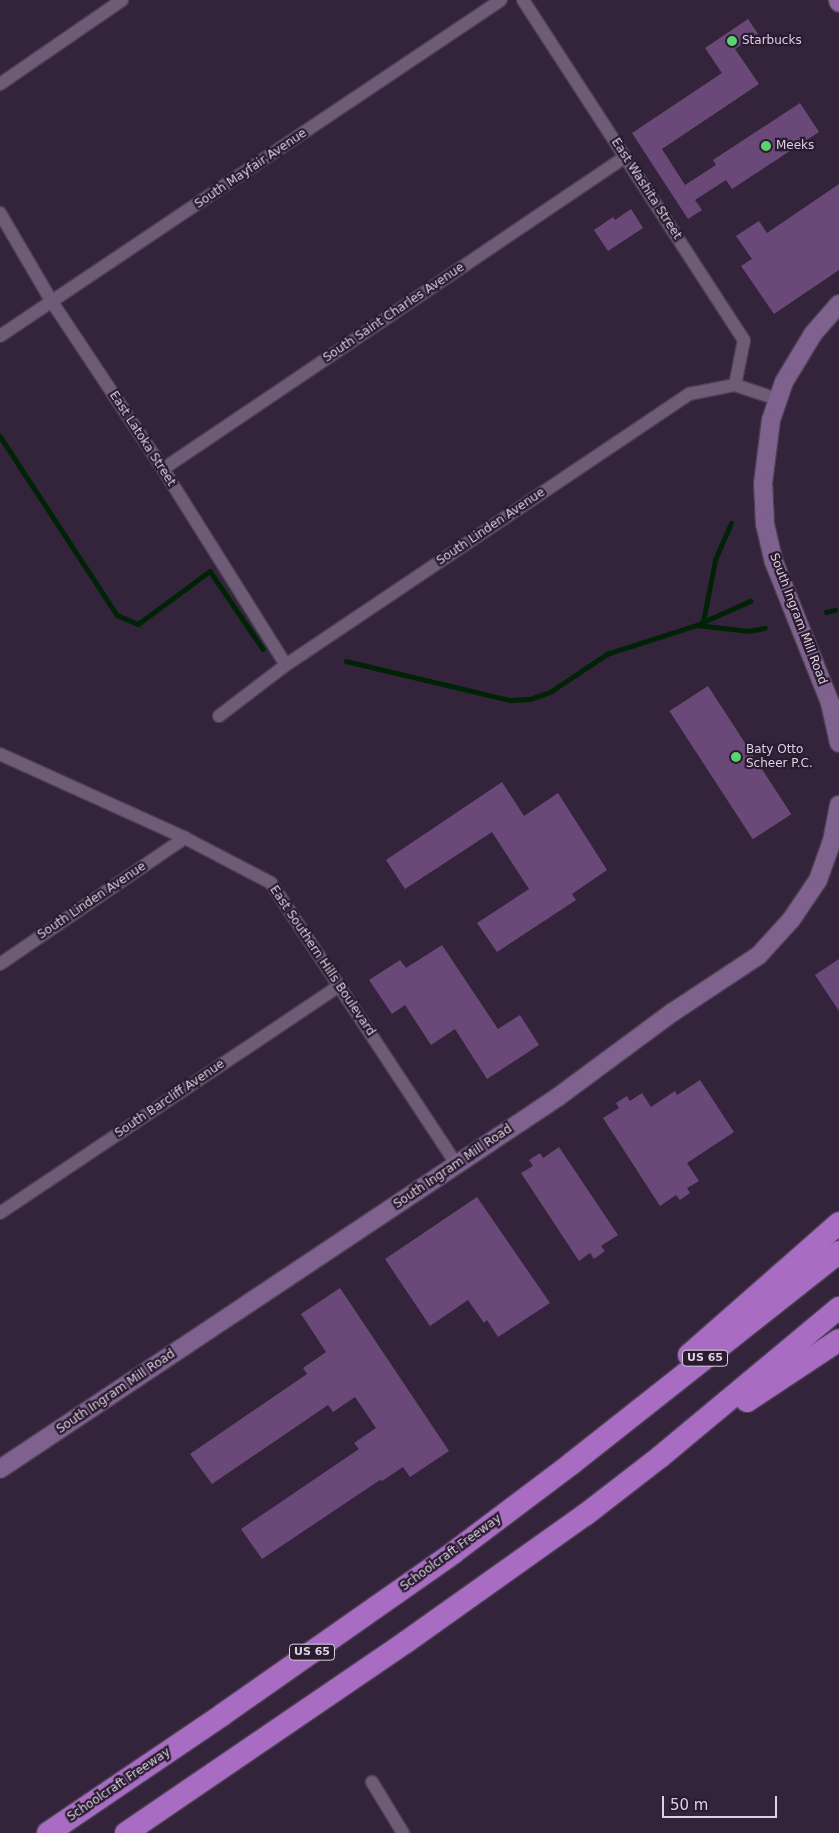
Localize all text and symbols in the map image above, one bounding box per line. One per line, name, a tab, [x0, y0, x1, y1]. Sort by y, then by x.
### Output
place label: Starbucks	[742, 34, 802, 48]
marker: Starbucks	[726, 35, 738, 47]
street label: South Mayfair Avenue	[192, 126, 310, 212]
street label: East Washita Street	[608, 136, 684, 242]
place label: Meeks	[776, 139, 814, 153]
marker: Meeks	[760, 140, 772, 152]
street label: South Saint Charles Avenue	[321, 260, 467, 366]
street label: East Latoka Street	[106, 389, 178, 489]
street label: South Linden Avenue	[434, 485, 548, 569]
street label: South Ingram Mill Road	[766, 551, 830, 687]
place label: Baty Otto Scheer P.C.	[746, 743, 813, 771]
marker: Baty Otto Scheer P.C.	[730, 751, 742, 763]
street label: South Linden Avenue	[35, 859, 149, 943]
street label: East Southern Hills Boulevard	[266, 883, 378, 1039]
street label: South Barcliff Avenue	[113, 1057, 227, 1141]
street label: South Ingram Mill Road	[391, 1122, 515, 1212]
street label: South Ingram Mill Road	[54, 1347, 178, 1437]
road number: US 65	[681, 1350, 729, 1366]
street label: Schoolcraft Freeway	[398, 1512, 504, 1594]
road number: US 65	[288, 1644, 336, 1660]
street label: Schoolcraft Freeway	[65, 1745, 173, 1825]
scale bar	[664, 1786, 779, 1818]
text: 50 m	[670, 1796, 708, 1814]

